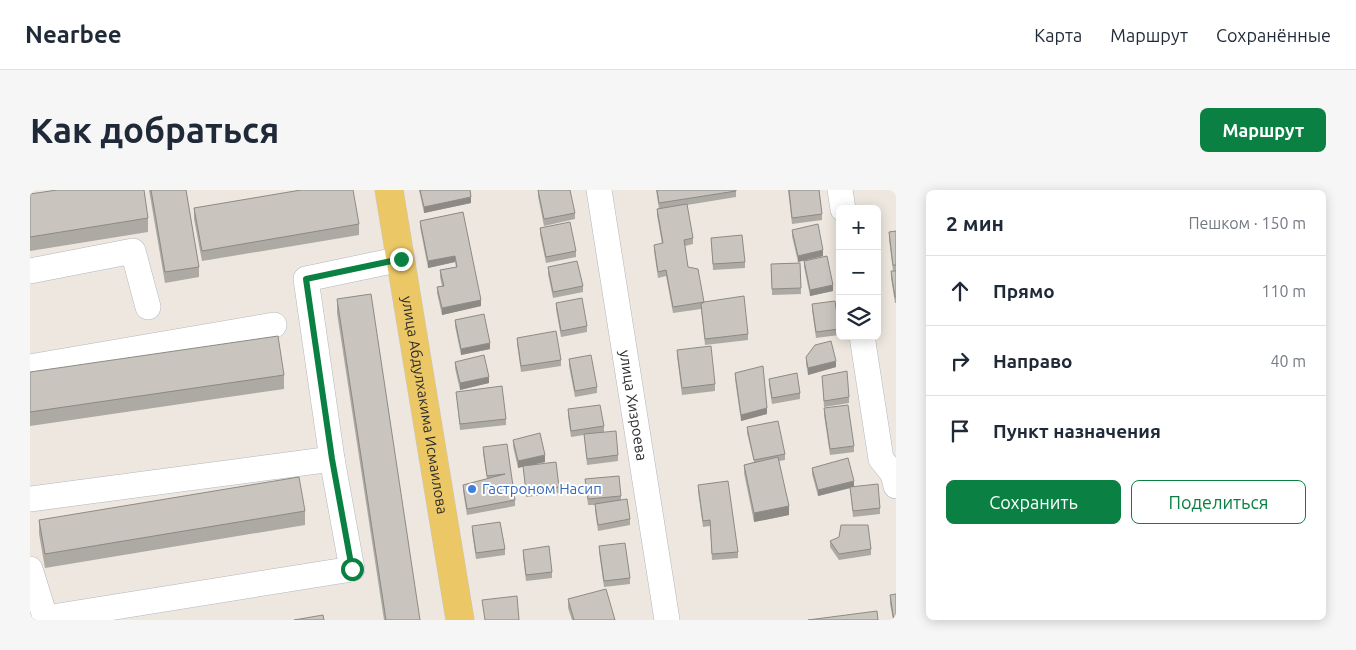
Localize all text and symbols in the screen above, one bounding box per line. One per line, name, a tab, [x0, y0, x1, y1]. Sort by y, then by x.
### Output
text: Nearbee	[25, 21, 122, 48]
text: Карта	[1034, 25, 1082, 45]
text: Маршрут	[1110, 25, 1188, 45]
text: Сохранённые	[1216, 25, 1331, 45]
button: Маршрут	[1200, 108, 1326, 152]
text: Как добраться	[30, 110, 279, 150]
map controls	[836, 205, 881, 340]
button: +	[836, 205, 881, 250]
text: 2 мин	[946, 211, 1004, 235]
text: Пешком · 150 m	[1188, 214, 1306, 232]
route end	[390, 248, 413, 271]
button: −	[836, 250, 881, 295]
icon: ahead	[946, 277, 974, 305]
text: Прямо	[993, 280, 1055, 302]
text: 110 m	[1261, 282, 1306, 300]
street label: улица Абдулхакима Исмаилова	[399, 295, 451, 515]
button: layers	[836, 295, 881, 340]
icon: right	[946, 347, 974, 375]
street label: улица Хизроева	[616, 349, 651, 462]
text: Направо	[993, 350, 1073, 372]
text: 40 m	[1270, 352, 1306, 370]
icon: arrive	[946, 417, 974, 445]
text: Пункт назначения	[993, 420, 1161, 442]
place label: Гастроном Насип	[482, 480, 602, 497]
button: Сохранить	[946, 480, 1121, 524]
button: Поделиться	[1131, 480, 1306, 524]
marker: Гастроном Насип	[466, 483, 478, 495]
route start	[341, 558, 364, 581]

